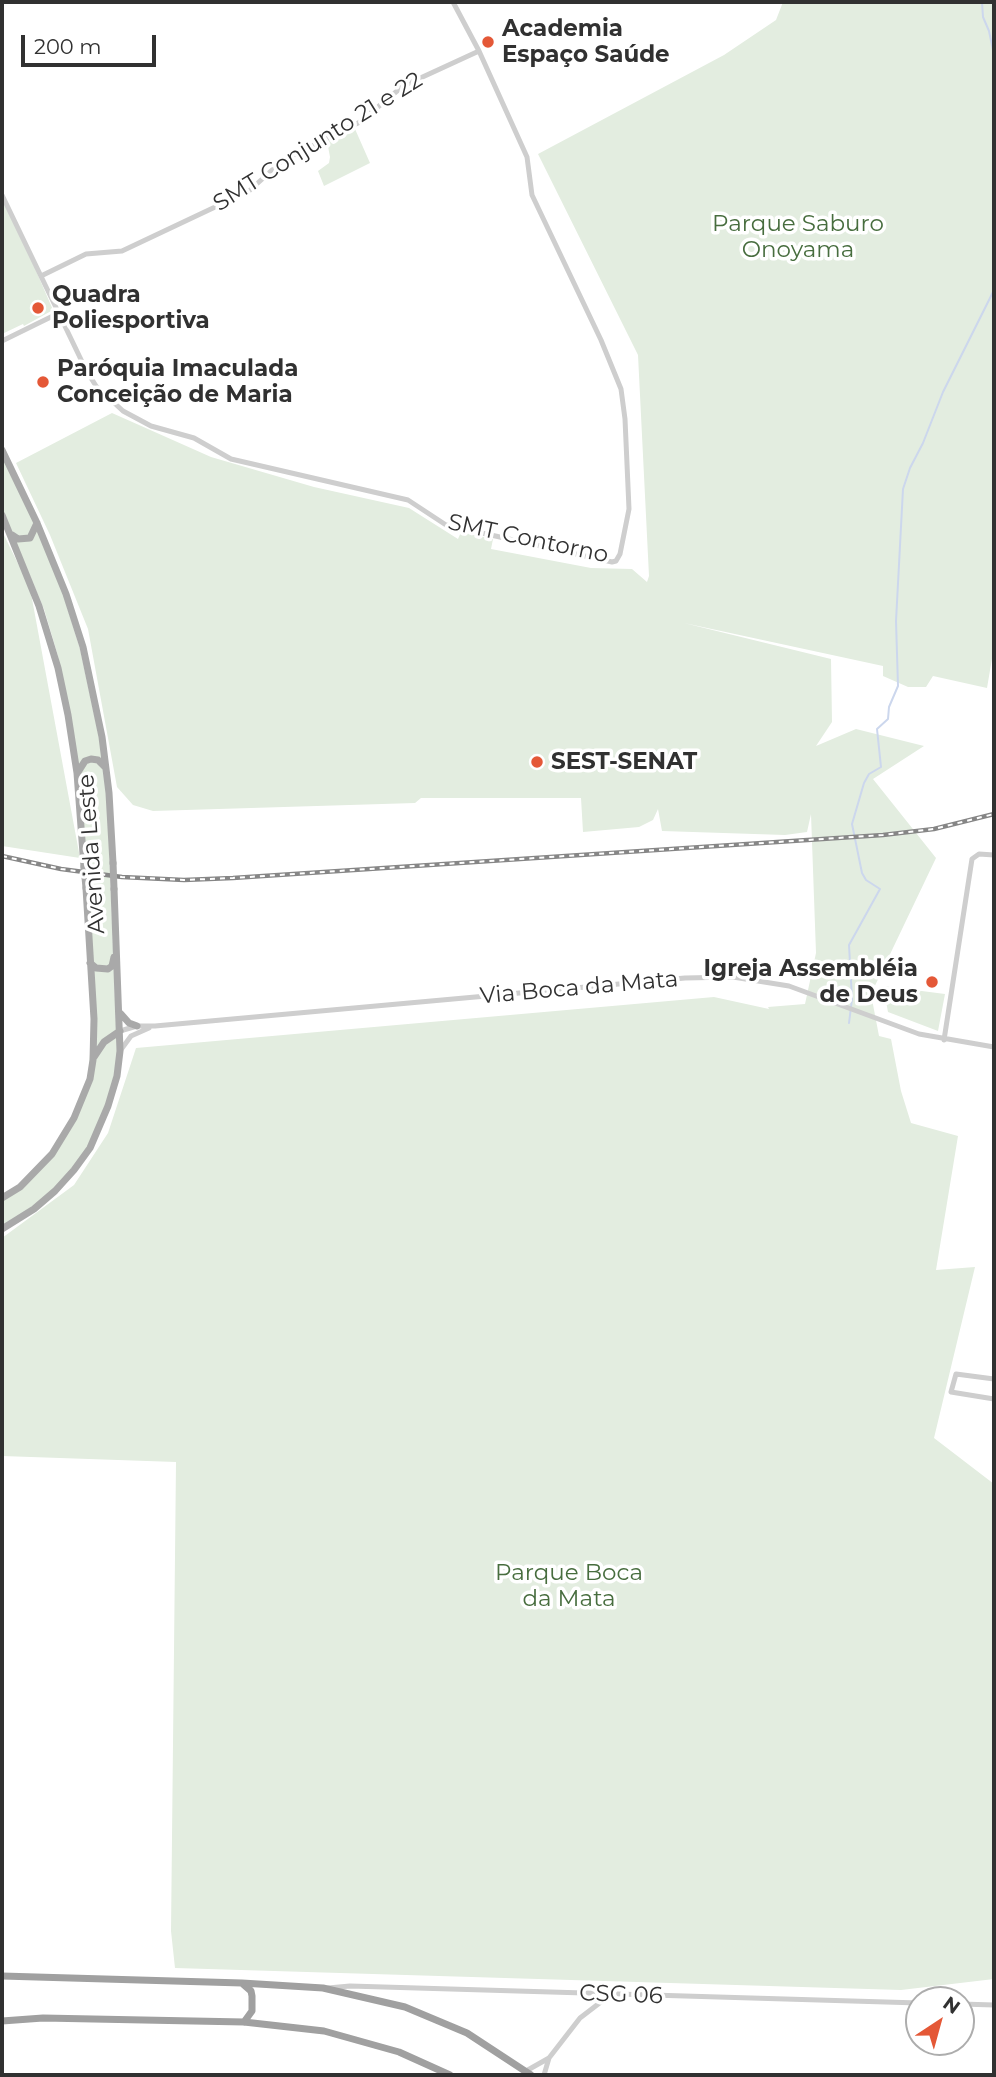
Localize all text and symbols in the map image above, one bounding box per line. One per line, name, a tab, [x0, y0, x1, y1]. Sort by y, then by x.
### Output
place label: Academia Espaço Saúde	[502, 15, 670, 69]
scale bar	[24, 21, 159, 65]
text: 200 m	[34, 34, 101, 59]
marker: Academia Espaço Saúde	[480, 34, 496, 50]
street label: SMT Conjunto 21 e 22	[208, 66, 428, 218]
park label: Parque Saburo Onoyama	[712, 210, 884, 264]
place label: Quadra Poliesportiva	[52, 281, 210, 335]
marker: Quadra Poliesportiva	[30, 300, 46, 316]
place label: Paróquia Imaculada Conceição de Maria	[57, 355, 298, 409]
marker: Paróquia Imaculada Conceição de Maria	[35, 374, 51, 390]
street label: SMT Contorno	[445, 509, 611, 569]
place label: SEST-SENAT	[551, 748, 697, 776]
marker: SEST-SENAT	[529, 754, 545, 770]
street label: Avenida Leste	[73, 773, 111, 935]
place label: Igreja Assembléia de Deus	[704, 955, 918, 1009]
street label: Via Boca da Mata	[479, 966, 679, 1010]
marker: Igreja Assembléia de Deus	[924, 974, 940, 990]
park label: Parque Boca da Mata	[495, 1559, 643, 1613]
street label: CSG 06	[579, 1980, 663, 2010]
north arrow	[905, 1986, 975, 2056]
text: N	[938, 1991, 964, 2019]

